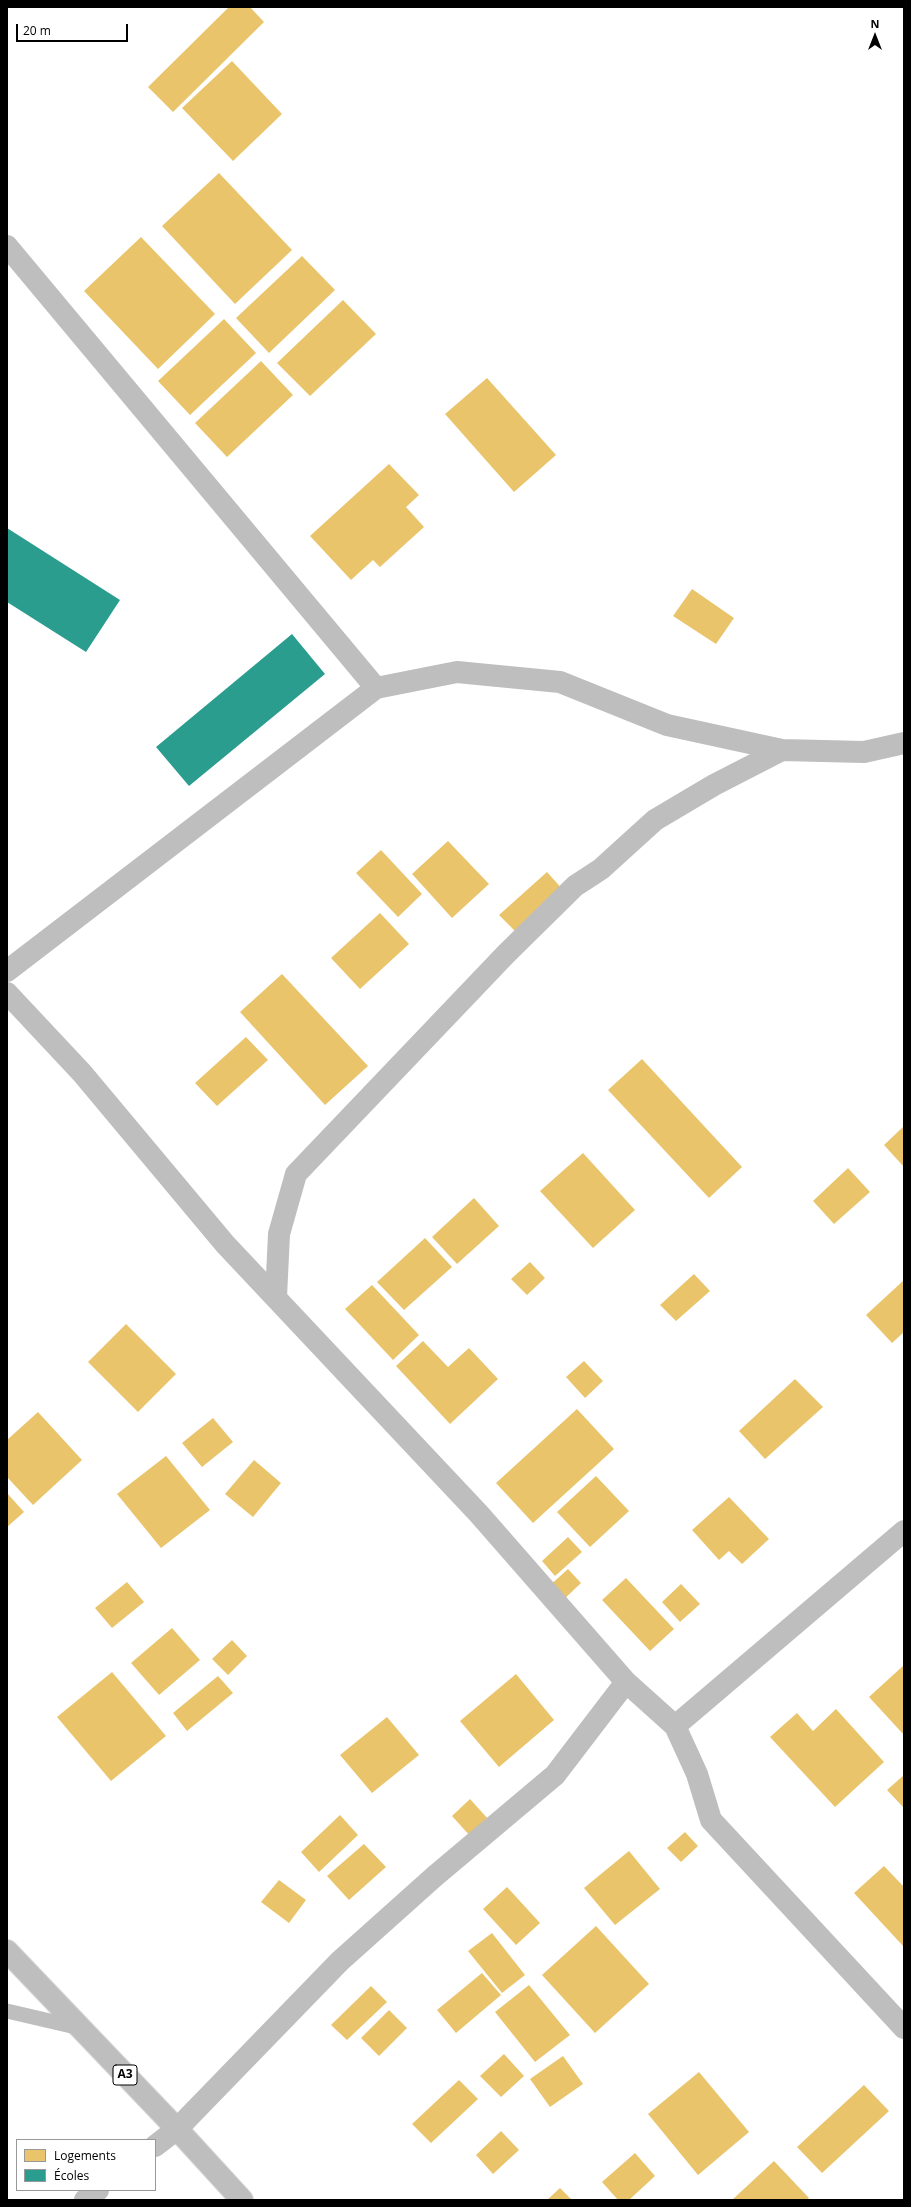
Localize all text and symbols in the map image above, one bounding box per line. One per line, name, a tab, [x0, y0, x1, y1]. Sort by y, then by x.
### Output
scale bar	[18, 16, 130, 42]
north arrow	[855, 16, 895, 56]
text: N	[871, 16, 879, 31]
text: 20 m	[23, 22, 51, 39]
road number: A3	[113, 2065, 137, 2085]
legend	[16, 2139, 156, 2191]
text: Logements	[54, 2147, 116, 2164]
text: Écoles	[54, 2167, 89, 2184]

